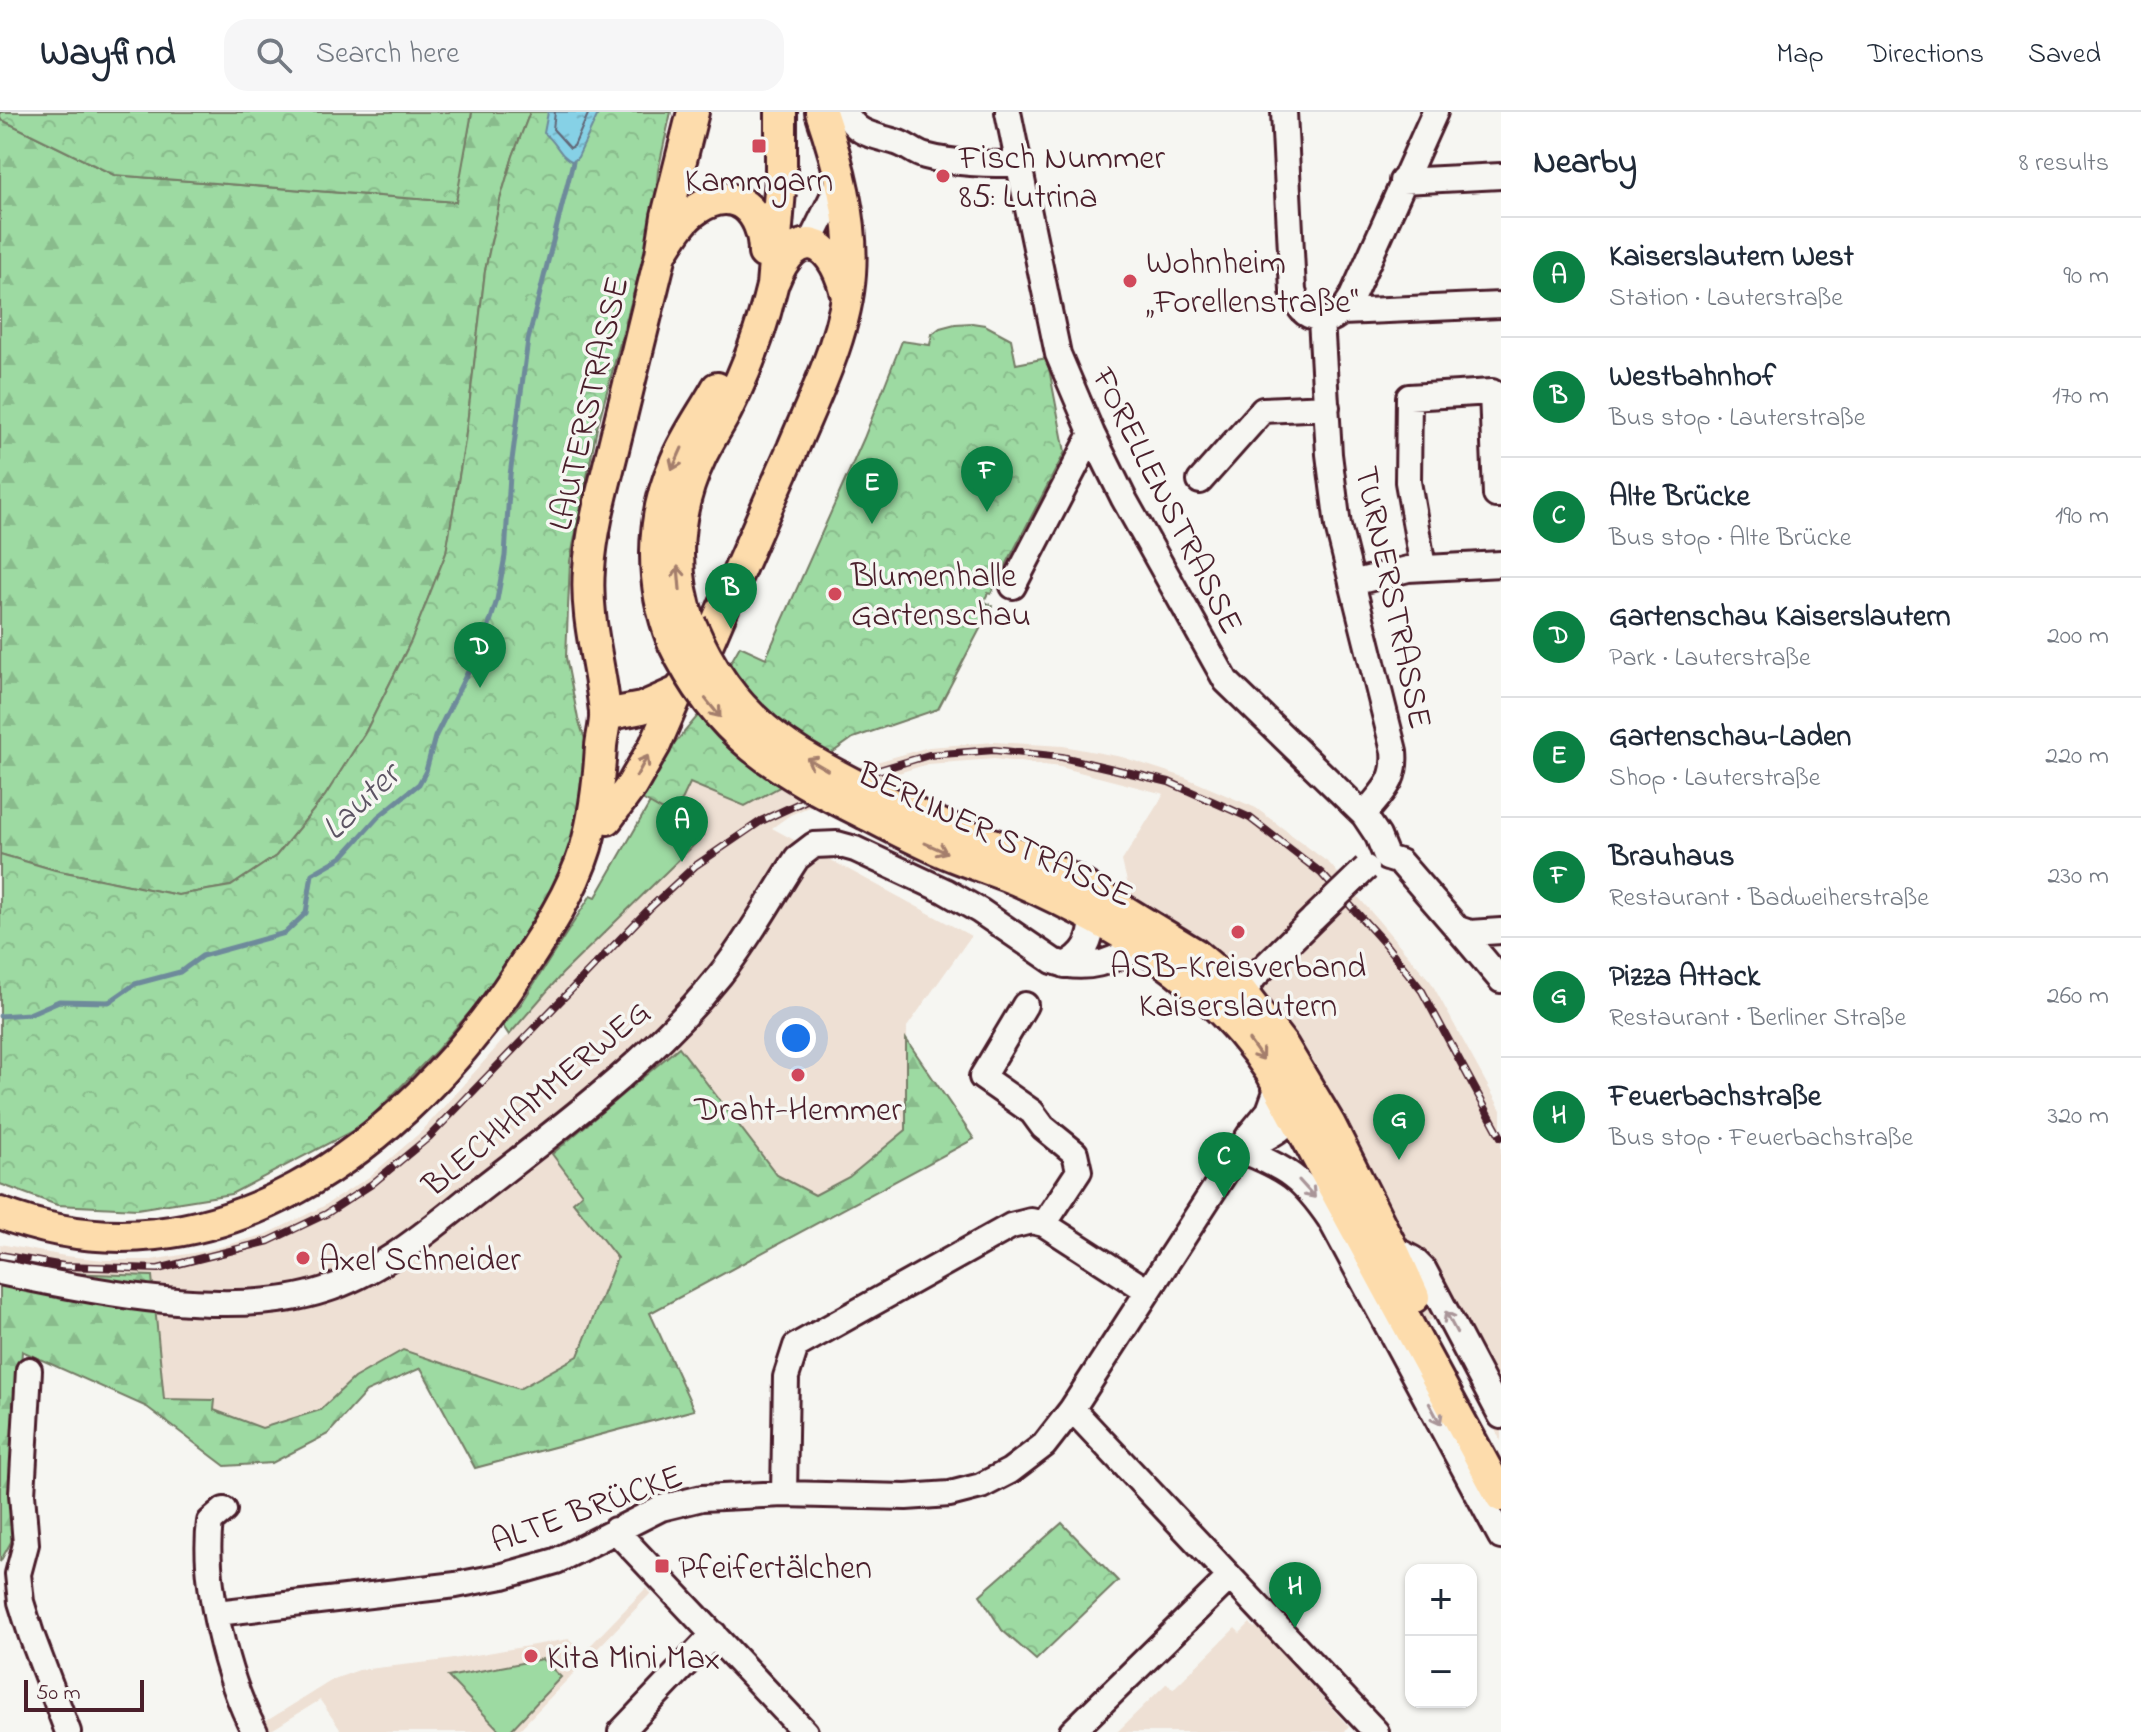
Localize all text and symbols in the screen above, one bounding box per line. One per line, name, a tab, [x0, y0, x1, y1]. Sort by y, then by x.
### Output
search box	[224, 19, 784, 91]
text: Wayfind	[40, 27, 176, 83]
icon: search	[252, 33, 296, 77]
text: Search here	[316, 33, 459, 77]
text: Map	[1776, 35, 1824, 76]
text: Directions	[1868, 35, 1984, 76]
text: Saved	[2028, 35, 2101, 76]
place label: Fisch Nummer 85: Lutrina	[958, 135, 1165, 224]
marker: Kammgarn	[750, 137, 768, 155]
text: Nearby	[1533, 139, 1637, 189]
text: 8 results	[2019, 145, 2109, 183]
place label: Kammgarn	[685, 158, 833, 208]
marker: Fisch Nummer 85: Lutrina	[934, 167, 952, 185]
text: Kaiserslautern West	[1609, 236, 1854, 280]
place label: Wohnheim „Forellenstraße“	[1146, 240, 1358, 329]
text: A	[1551, 258, 1567, 296]
text: 90 m	[2063, 258, 2109, 296]
street label: LAUTERSTRASSE	[537, 272, 644, 536]
marker: Wohnheim „Forellenstraße“	[1121, 272, 1139, 290]
text: Station · Lauterstraße	[1609, 280, 1843, 318]
text: Westbahnhof	[1609, 356, 1776, 400]
street label: FORELLENSTRASSE	[1076, 359, 1254, 644]
text: B	[1550, 378, 1568, 416]
text: 170 m	[2052, 378, 2109, 416]
text: Bus stop · Lauterstraße	[1609, 400, 1865, 438]
pin: F	[961, 446, 1013, 512]
one-way arrow	[669, 447, 684, 471]
pin: E	[846, 458, 898, 524]
street label: TURNERSTRASSE	[1339, 462, 1443, 734]
text: Alte Brücke	[1609, 476, 1750, 520]
text: C	[1552, 498, 1566, 536]
text: 190 m	[2055, 498, 2109, 536]
text: Bus stop · Alte Brücke	[1609, 520, 1851, 558]
place label: Blumenhalle Gartenschau	[850, 553, 1031, 642]
pin: B	[705, 563, 757, 629]
one-way arrow	[672, 565, 687, 592]
marker: Blumenhalle Gartenschau	[826, 585, 844, 603]
text: Gartenschau Kaiserslautern	[1609, 596, 1951, 640]
text: D	[1549, 618, 1569, 656]
text: 200 m	[2047, 618, 2109, 656]
pin: D	[454, 622, 506, 688]
text: Park · Lauterstraße	[1609, 640, 1811, 678]
one-way arrow	[704, 697, 722, 718]
text: Gartenschau-Laden	[1609, 716, 1851, 760]
text: E	[1551, 738, 1567, 776]
text: 220 m	[2045, 738, 2109, 776]
water label: Lauter	[310, 749, 417, 854]
street label: BERLINER STRASSE	[847, 750, 1140, 922]
one-way arrow	[635, 755, 651, 778]
one-way arrow	[806, 756, 829, 772]
text: Shop · Lauterstraße	[1609, 760, 1820, 798]
pin: A	[656, 796, 708, 862]
text: Brauhaus	[1609, 836, 1735, 880]
one-way arrow	[923, 842, 948, 857]
text: F	[1551, 858, 1567, 896]
text: 230 m	[2047, 858, 2109, 896]
text: Restaurant · Badweiherstraße	[1609, 880, 1929, 918]
marker: ASB-Kreisverband Kaiserslautern	[1229, 923, 1247, 941]
place label: ASB-Kreisverband Kaiserslautern	[1110, 944, 1366, 1033]
text: Pizza Attack	[1609, 956, 1760, 1000]
text: G	[1551, 978, 1567, 1016]
text: 260 m	[2047, 978, 2109, 1016]
street label: BLECHHAMMERWEG	[412, 990, 662, 1211]
text: Restaurant · Berliner Straße	[1609, 1000, 1906, 1038]
your location	[776, 1018, 816, 1058]
one-way arrow	[1247, 1039, 1264, 1060]
marker: Draht-Hemmer	[789, 1066, 807, 1084]
text: Feuerbachstraße	[1609, 1076, 1821, 1120]
place label: Draht-Hemmer	[693, 1087, 902, 1137]
pin: G	[1373, 1094, 1425, 1160]
text: H	[1551, 1098, 1567, 1136]
text: 320 m	[2047, 1098, 2109, 1136]
text: Bus stop · Feuerbachstraße	[1609, 1120, 1913, 1158]
pin: C	[1198, 1132, 1250, 1198]
one-way arrow	[1298, 1178, 1316, 1198]
place label: Axel Schneider	[319, 1237, 521, 1287]
marker: Axel Schneider	[294, 1249, 312, 1267]
one-way arrow	[1443, 1311, 1459, 1334]
one-way arrow	[1428, 1402, 1444, 1426]
street label: ALTE BRÜCKE	[484, 1453, 690, 1569]
place label: Pfeifertälchen	[678, 1545, 872, 1595]
marker: Pfeifertälchen	[653, 1557, 671, 1575]
pin: H	[1269, 1562, 1321, 1628]
map controls	[1405, 1564, 1477, 1708]
button: +	[1405, 1564, 1477, 1636]
place label: Kita Mini Max	[547, 1635, 720, 1685]
button: −	[1405, 1636, 1477, 1708]
marker: Kita Mini Max	[522, 1647, 540, 1665]
scale bar	[24, 1676, 144, 1712]
text: 50 m	[36, 1678, 81, 1710]

